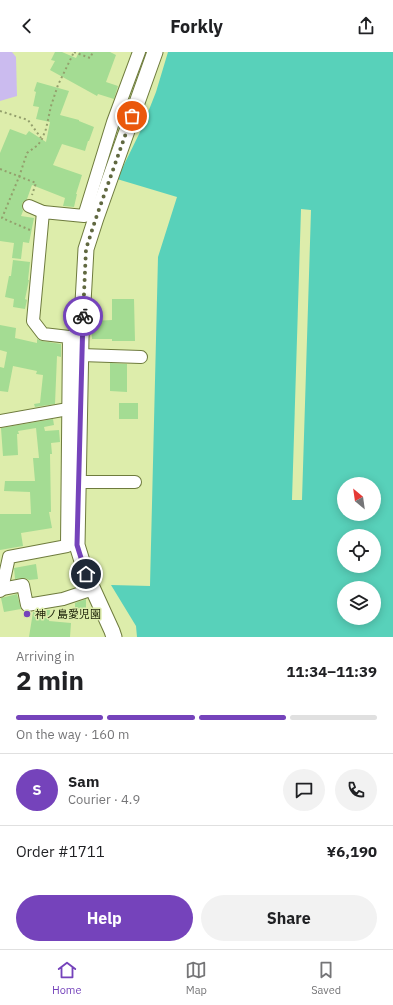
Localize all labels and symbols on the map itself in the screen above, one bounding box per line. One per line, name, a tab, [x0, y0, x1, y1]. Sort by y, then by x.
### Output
pin	[115, 99, 149, 133]
courier	[63, 296, 103, 336]
north arrow	[337, 477, 381, 521]
pin	[69, 557, 103, 591]
place label: 神ノ島愛児園	[35, 607, 101, 621]
marker: 神ノ島愛児園	[22, 609, 32, 619]

